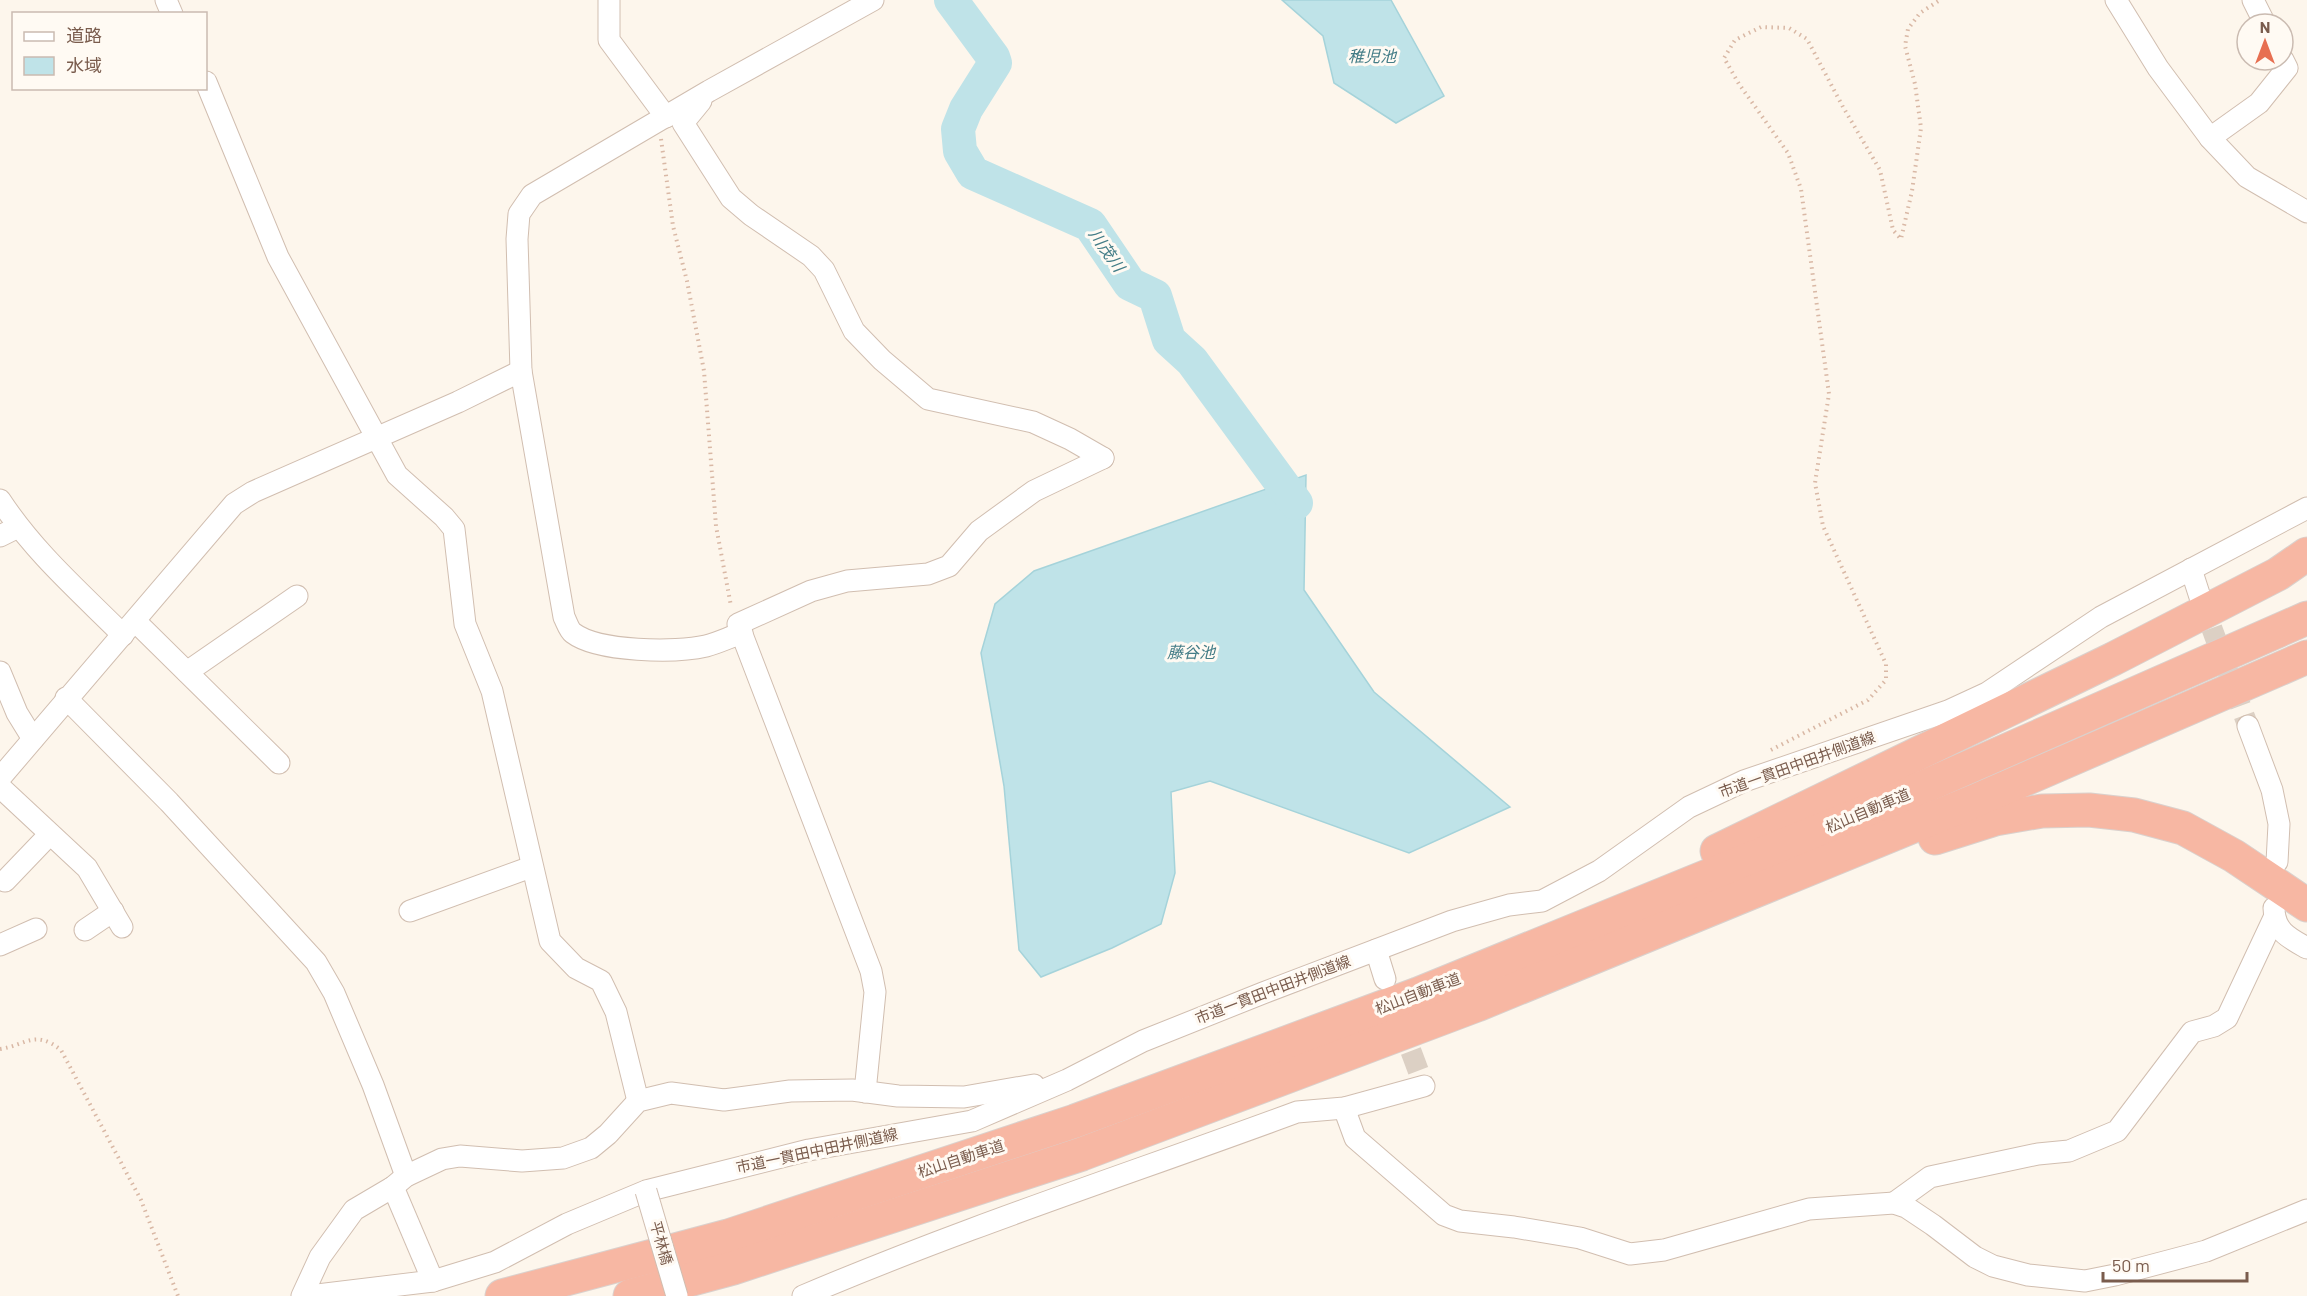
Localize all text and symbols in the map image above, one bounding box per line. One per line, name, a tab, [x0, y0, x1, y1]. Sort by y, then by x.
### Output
legend	[12, 12, 207, 90]
north arrow	[2235, 12, 2295, 72]
text: N	[2260, 17, 2270, 36]
text: 道路	[66, 24, 102, 46]
water label: 稚児池	[1348, 46, 1398, 65]
text: 水域	[66, 54, 102, 76]
water label: 川茂川	[1086, 225, 1130, 276]
water label: 藤谷池	[1167, 642, 1217, 661]
street label: 市道一貫田中田井側道線	[1716, 727, 1877, 801]
street label: 松山自動車道	[1823, 784, 1913, 836]
street label: 市道一貫田中田井側道線	[1192, 951, 1353, 1027]
street label: 松山自動車道	[1372, 969, 1463, 1018]
street label: 市道一貫田中田井側道線	[734, 1124, 899, 1176]
street label: 松山自動車道	[915, 1136, 1006, 1181]
street label: 平林橋	[647, 1219, 677, 1267]
scale bar	[2103, 1245, 2247, 1283]
text: 50 m	[2112, 1254, 2150, 1276]

